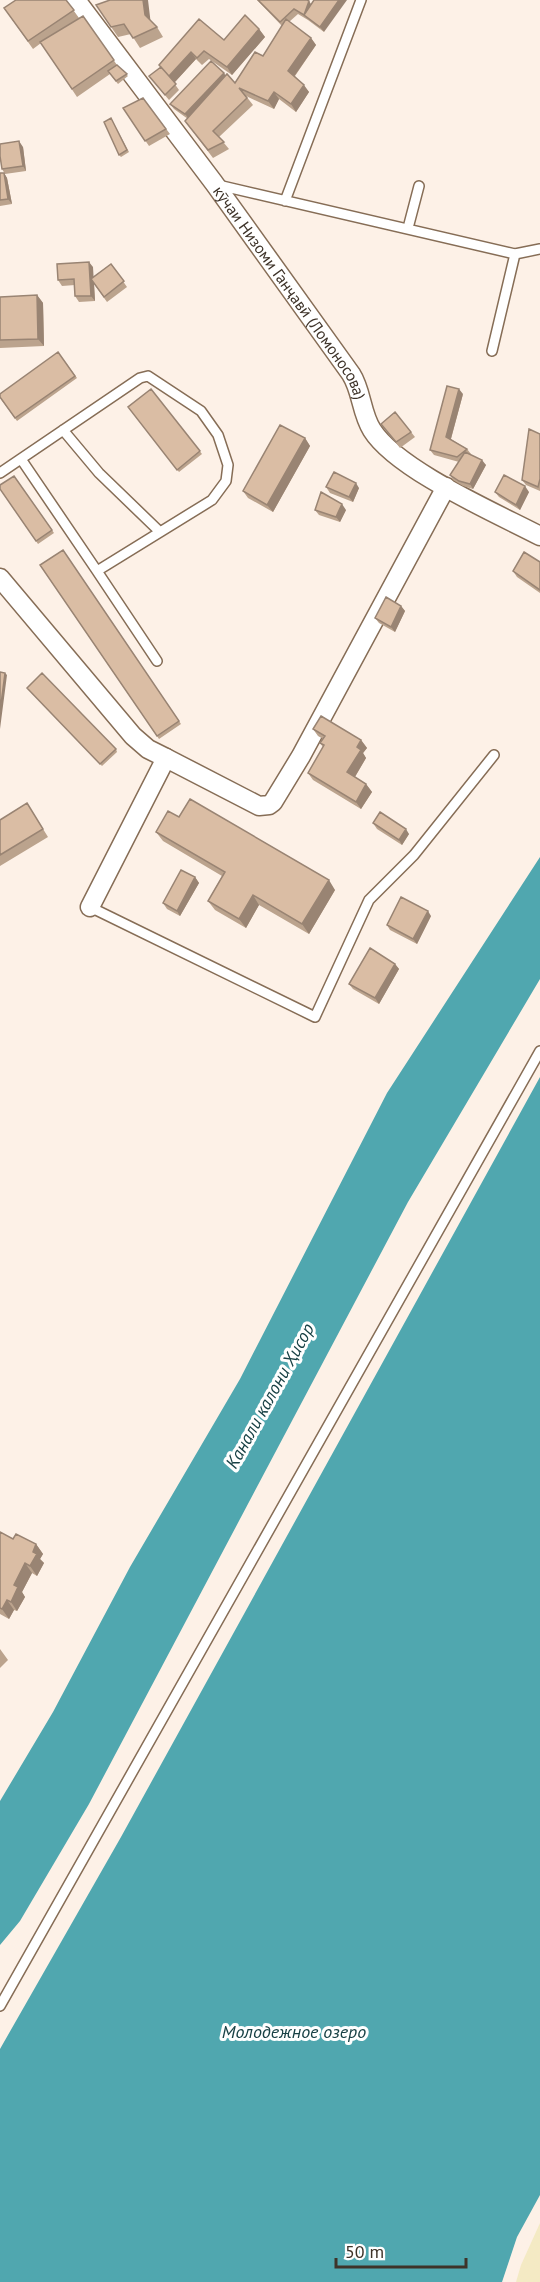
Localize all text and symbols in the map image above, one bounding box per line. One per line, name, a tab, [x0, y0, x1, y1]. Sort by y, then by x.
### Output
street label: кӯчаи Низоми Ганҷавӣ (Ломоносова)	[209, 182, 370, 402]
water label: Канали калони Ҳисор	[220, 1319, 319, 1472]
water label: Молодежное озеро	[222, 2020, 366, 2043]
scale bar	[336, 2231, 466, 2269]
text: 50 m	[345, 2240, 384, 2263]

